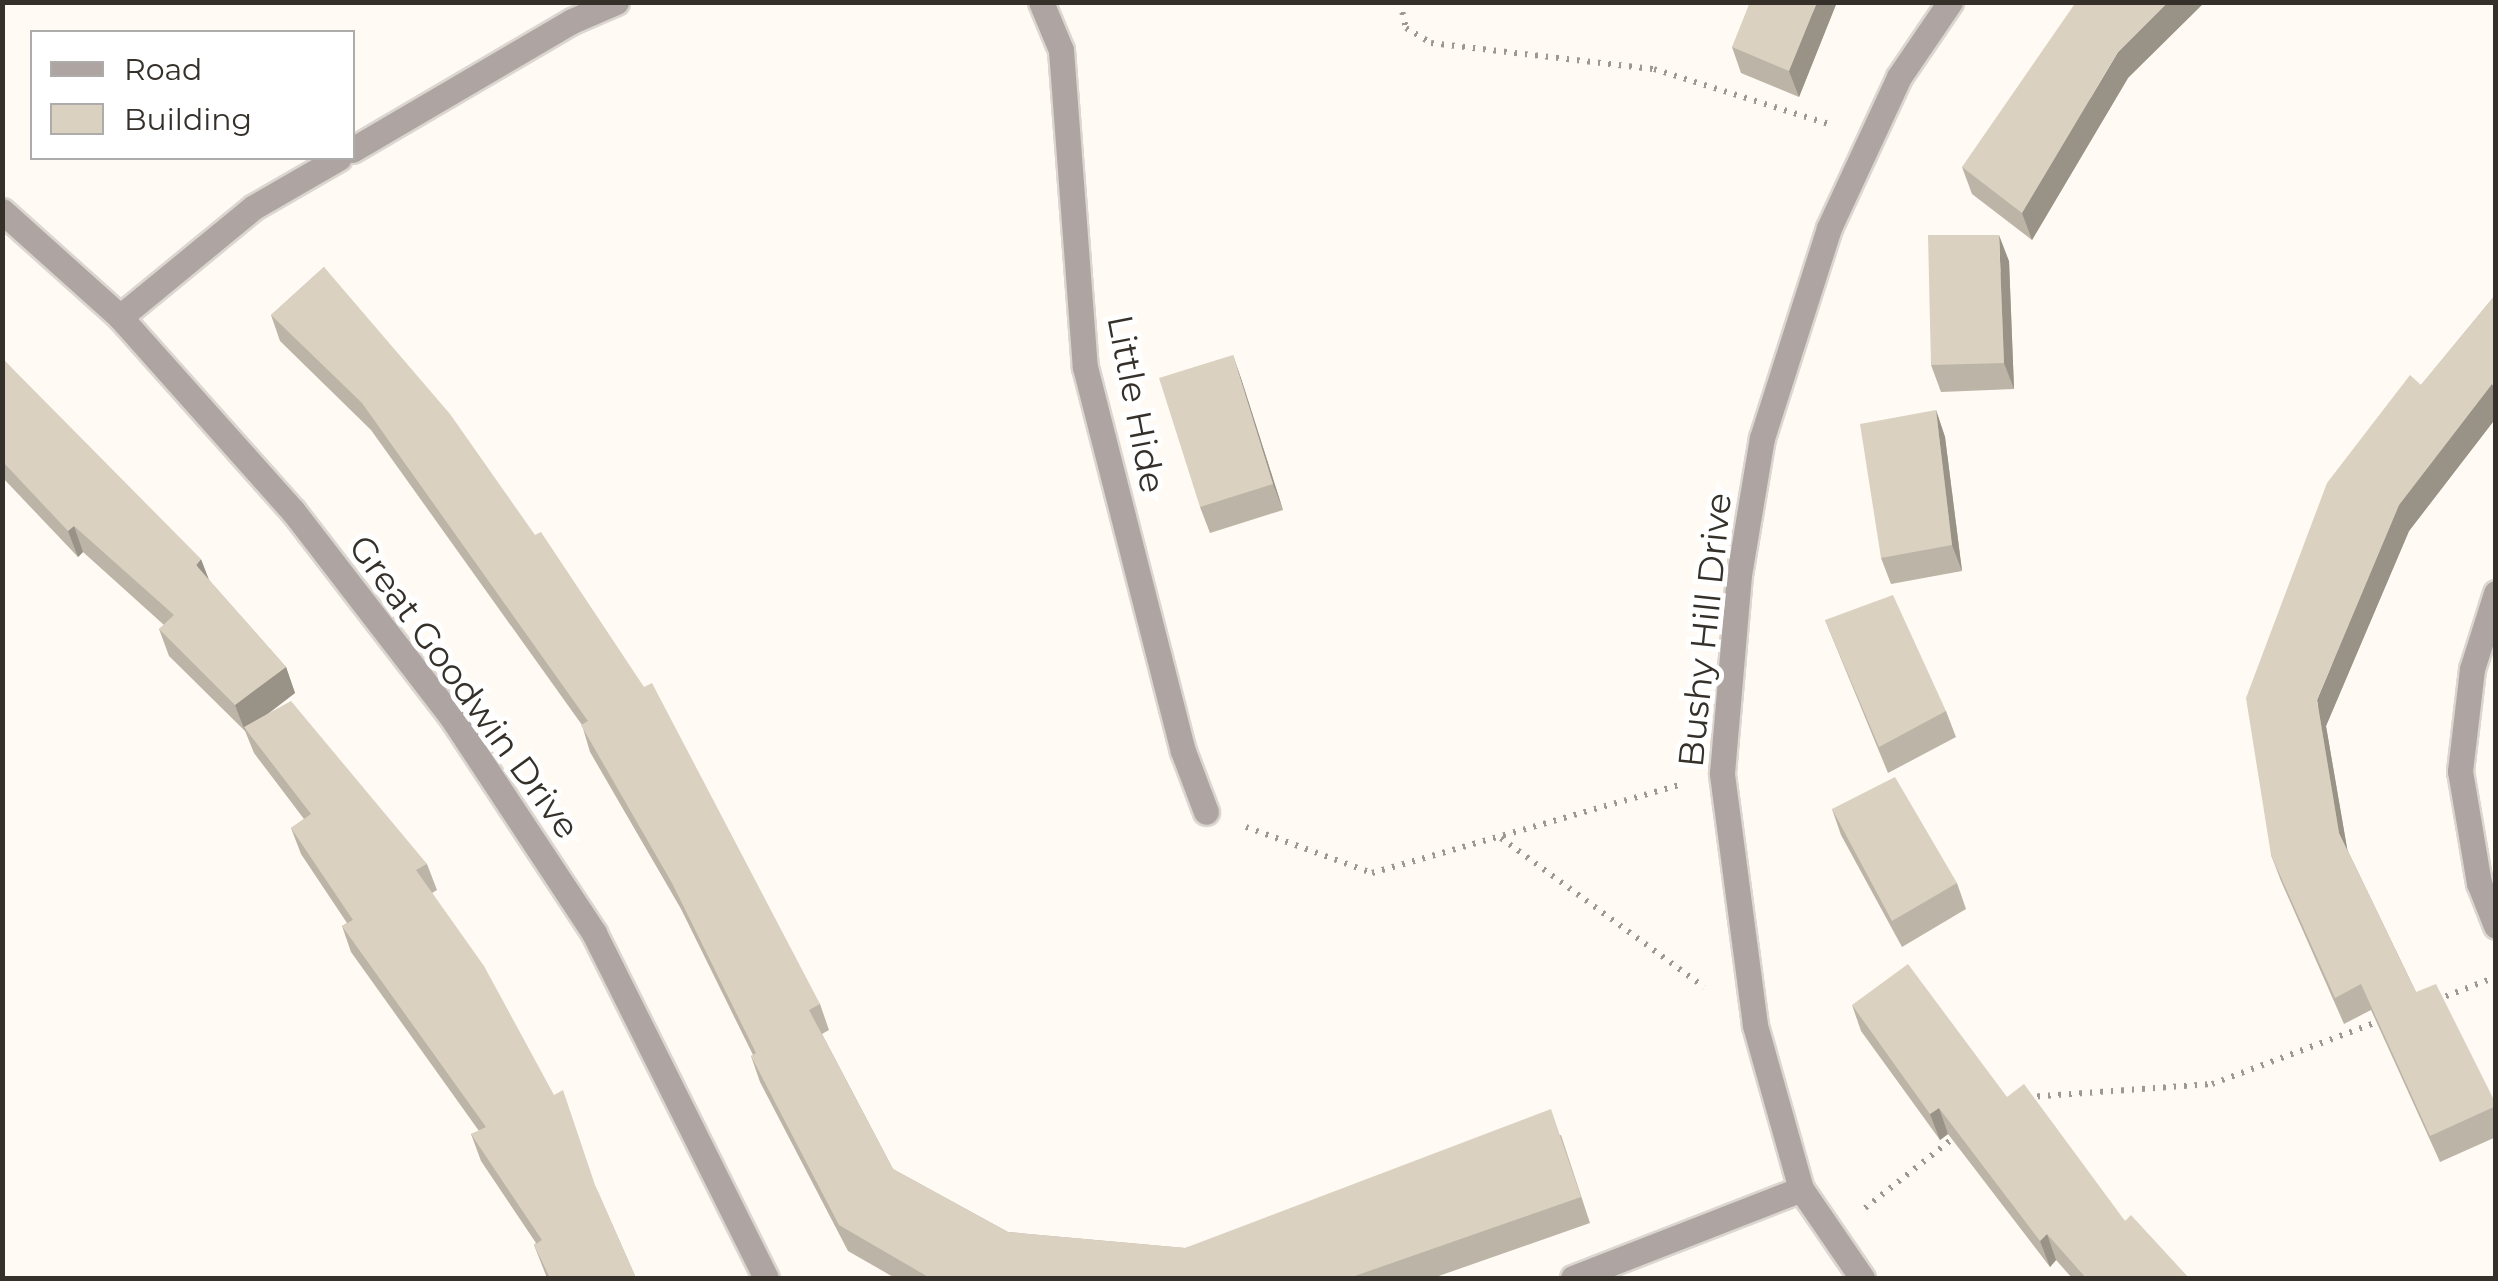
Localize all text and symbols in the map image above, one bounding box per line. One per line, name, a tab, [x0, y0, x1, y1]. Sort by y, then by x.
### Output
legend	[30, 30, 355, 160]
text: Road	[124, 51, 202, 88]
text: Building	[124, 101, 252, 138]
street label: Little Hide	[1098, 312, 1174, 496]
street label: Bushy Hill Drive	[1670, 491, 1740, 769]
street label: Great Goodwin Drive	[340, 527, 588, 847]

